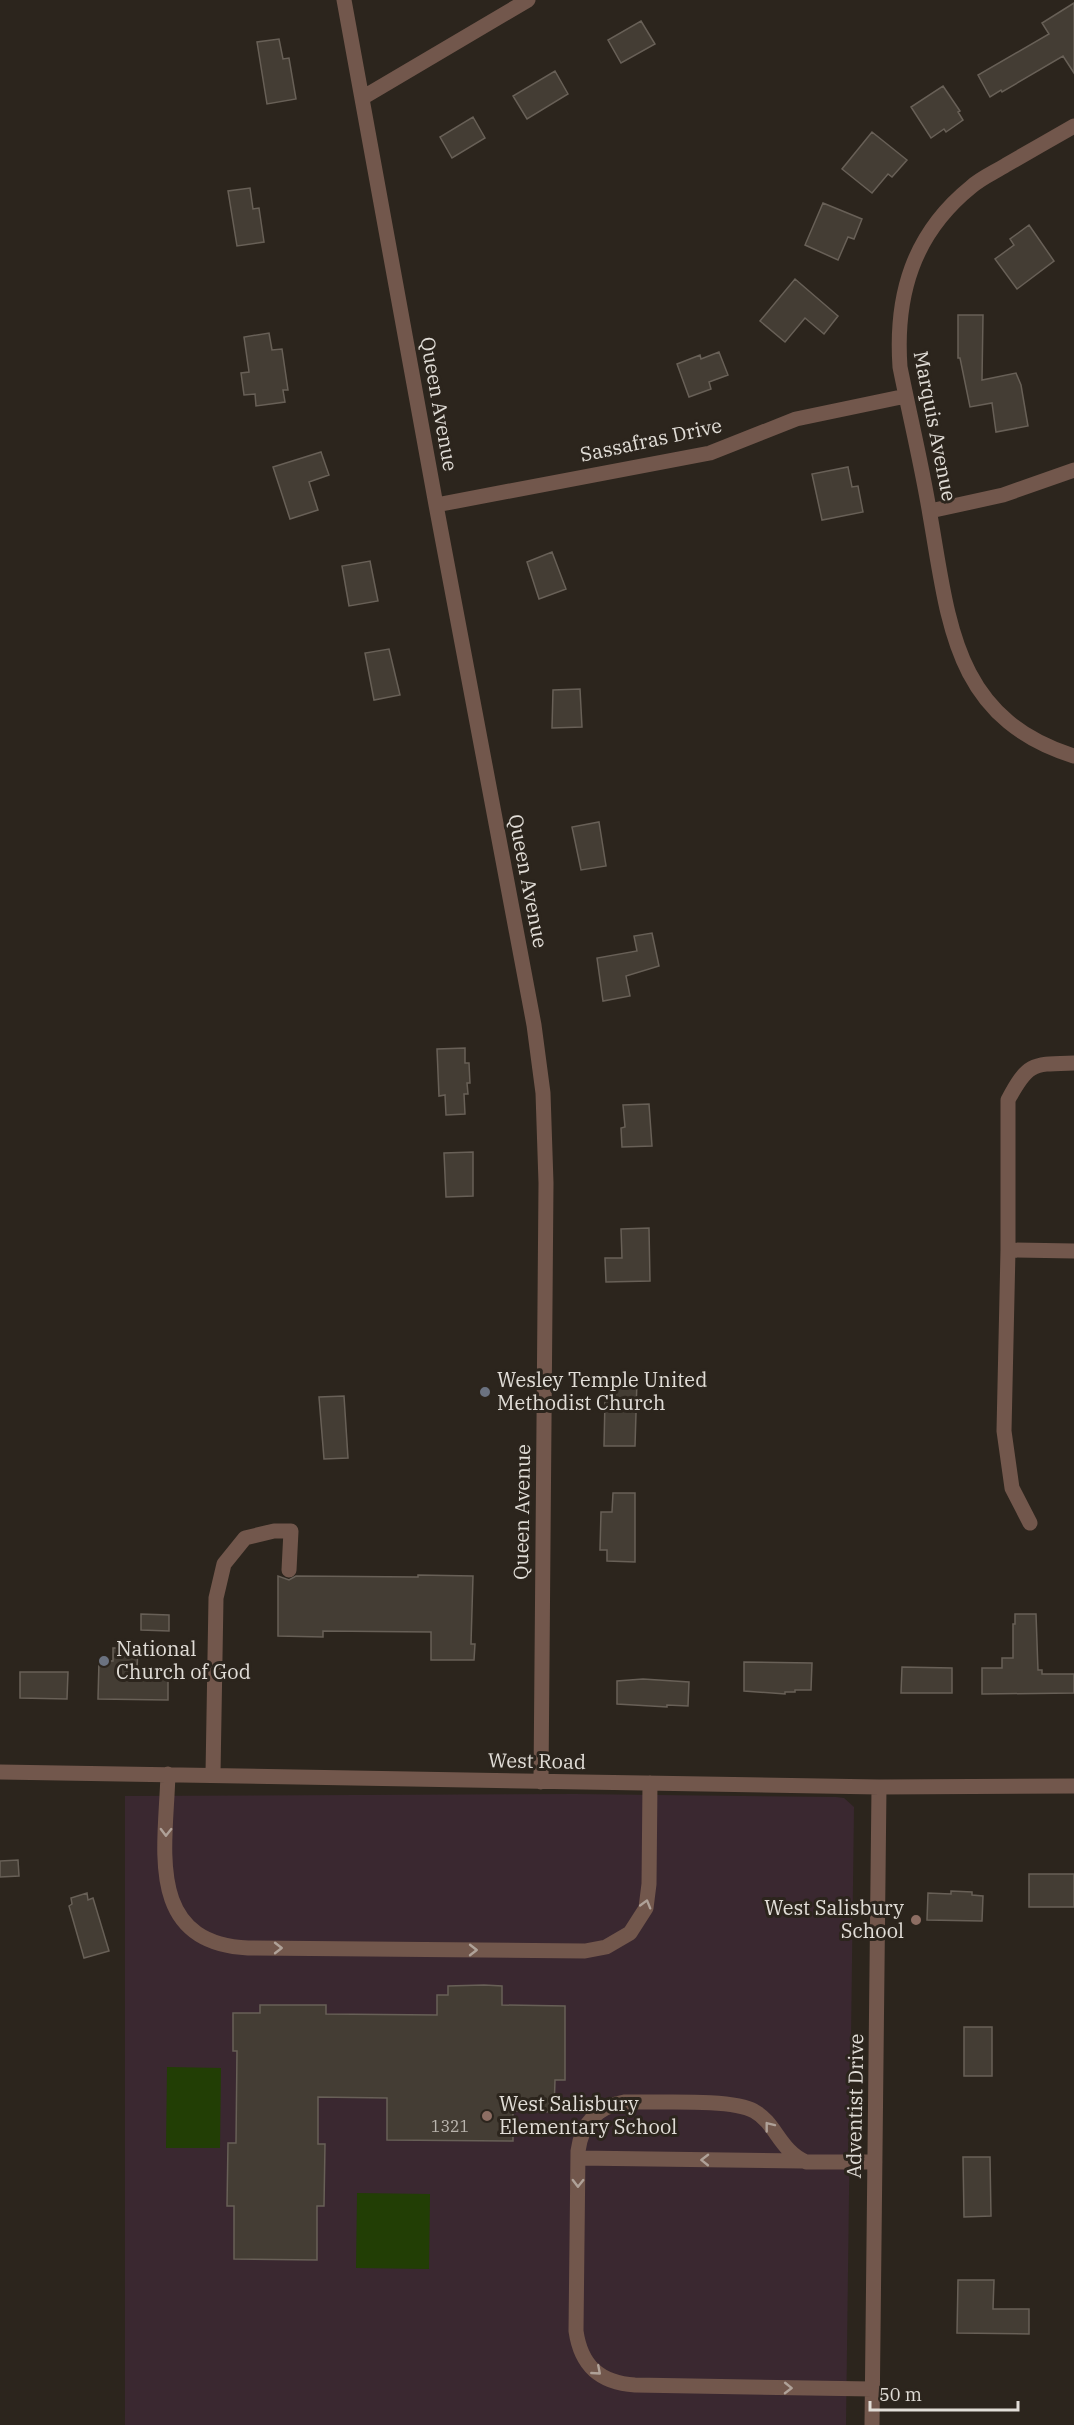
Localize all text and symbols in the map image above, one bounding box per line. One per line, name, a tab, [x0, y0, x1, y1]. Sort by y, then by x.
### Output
street label: Queen Avenue	[414, 335, 465, 473]
street label: Marquis Avenue	[908, 348, 963, 503]
street label: Sassafras Drive	[577, 411, 724, 468]
street label: Queen Avenue	[502, 812, 555, 950]
place label: Wesley Temple United Methodist Church	[497, 1366, 707, 1416]
marker: Wesley Temple United Methodist Church	[478, 1385, 492, 1399]
street label: Queen Avenue	[507, 1444, 536, 1580]
place label: National Church of God	[116, 1635, 251, 1685]
marker: National Church of God	[97, 1654, 111, 1668]
street label: West Road	[488, 1746, 586, 1775]
one-way arrow	[160, 1828, 173, 1837]
place label: West Salisbury School	[764, 1894, 904, 1944]
one-way arrow	[639, 1899, 651, 1910]
marker: West Salisbury School	[909, 1913, 923, 1927]
one-way arrow	[273, 1942, 282, 1954]
one-way arrow	[468, 1944, 477, 1956]
street label: Adventist Drive	[840, 2033, 869, 2179]
place label: West Salisbury Elementary School	[499, 2090, 677, 2140]
marker: West Salisbury Elementary School	[480, 2109, 494, 2123]
house number: 1321	[431, 2116, 469, 2136]
one-way arrow	[765, 2122, 776, 2133]
one-way arrow	[701, 2154, 710, 2166]
one-way arrow	[572, 2178, 584, 2187]
one-way arrow	[590, 2364, 600, 2375]
scale bar	[870, 2374, 1018, 2412]
one-way arrow	[783, 2381, 792, 2394]
text: 50 m	[879, 2383, 922, 2406]

